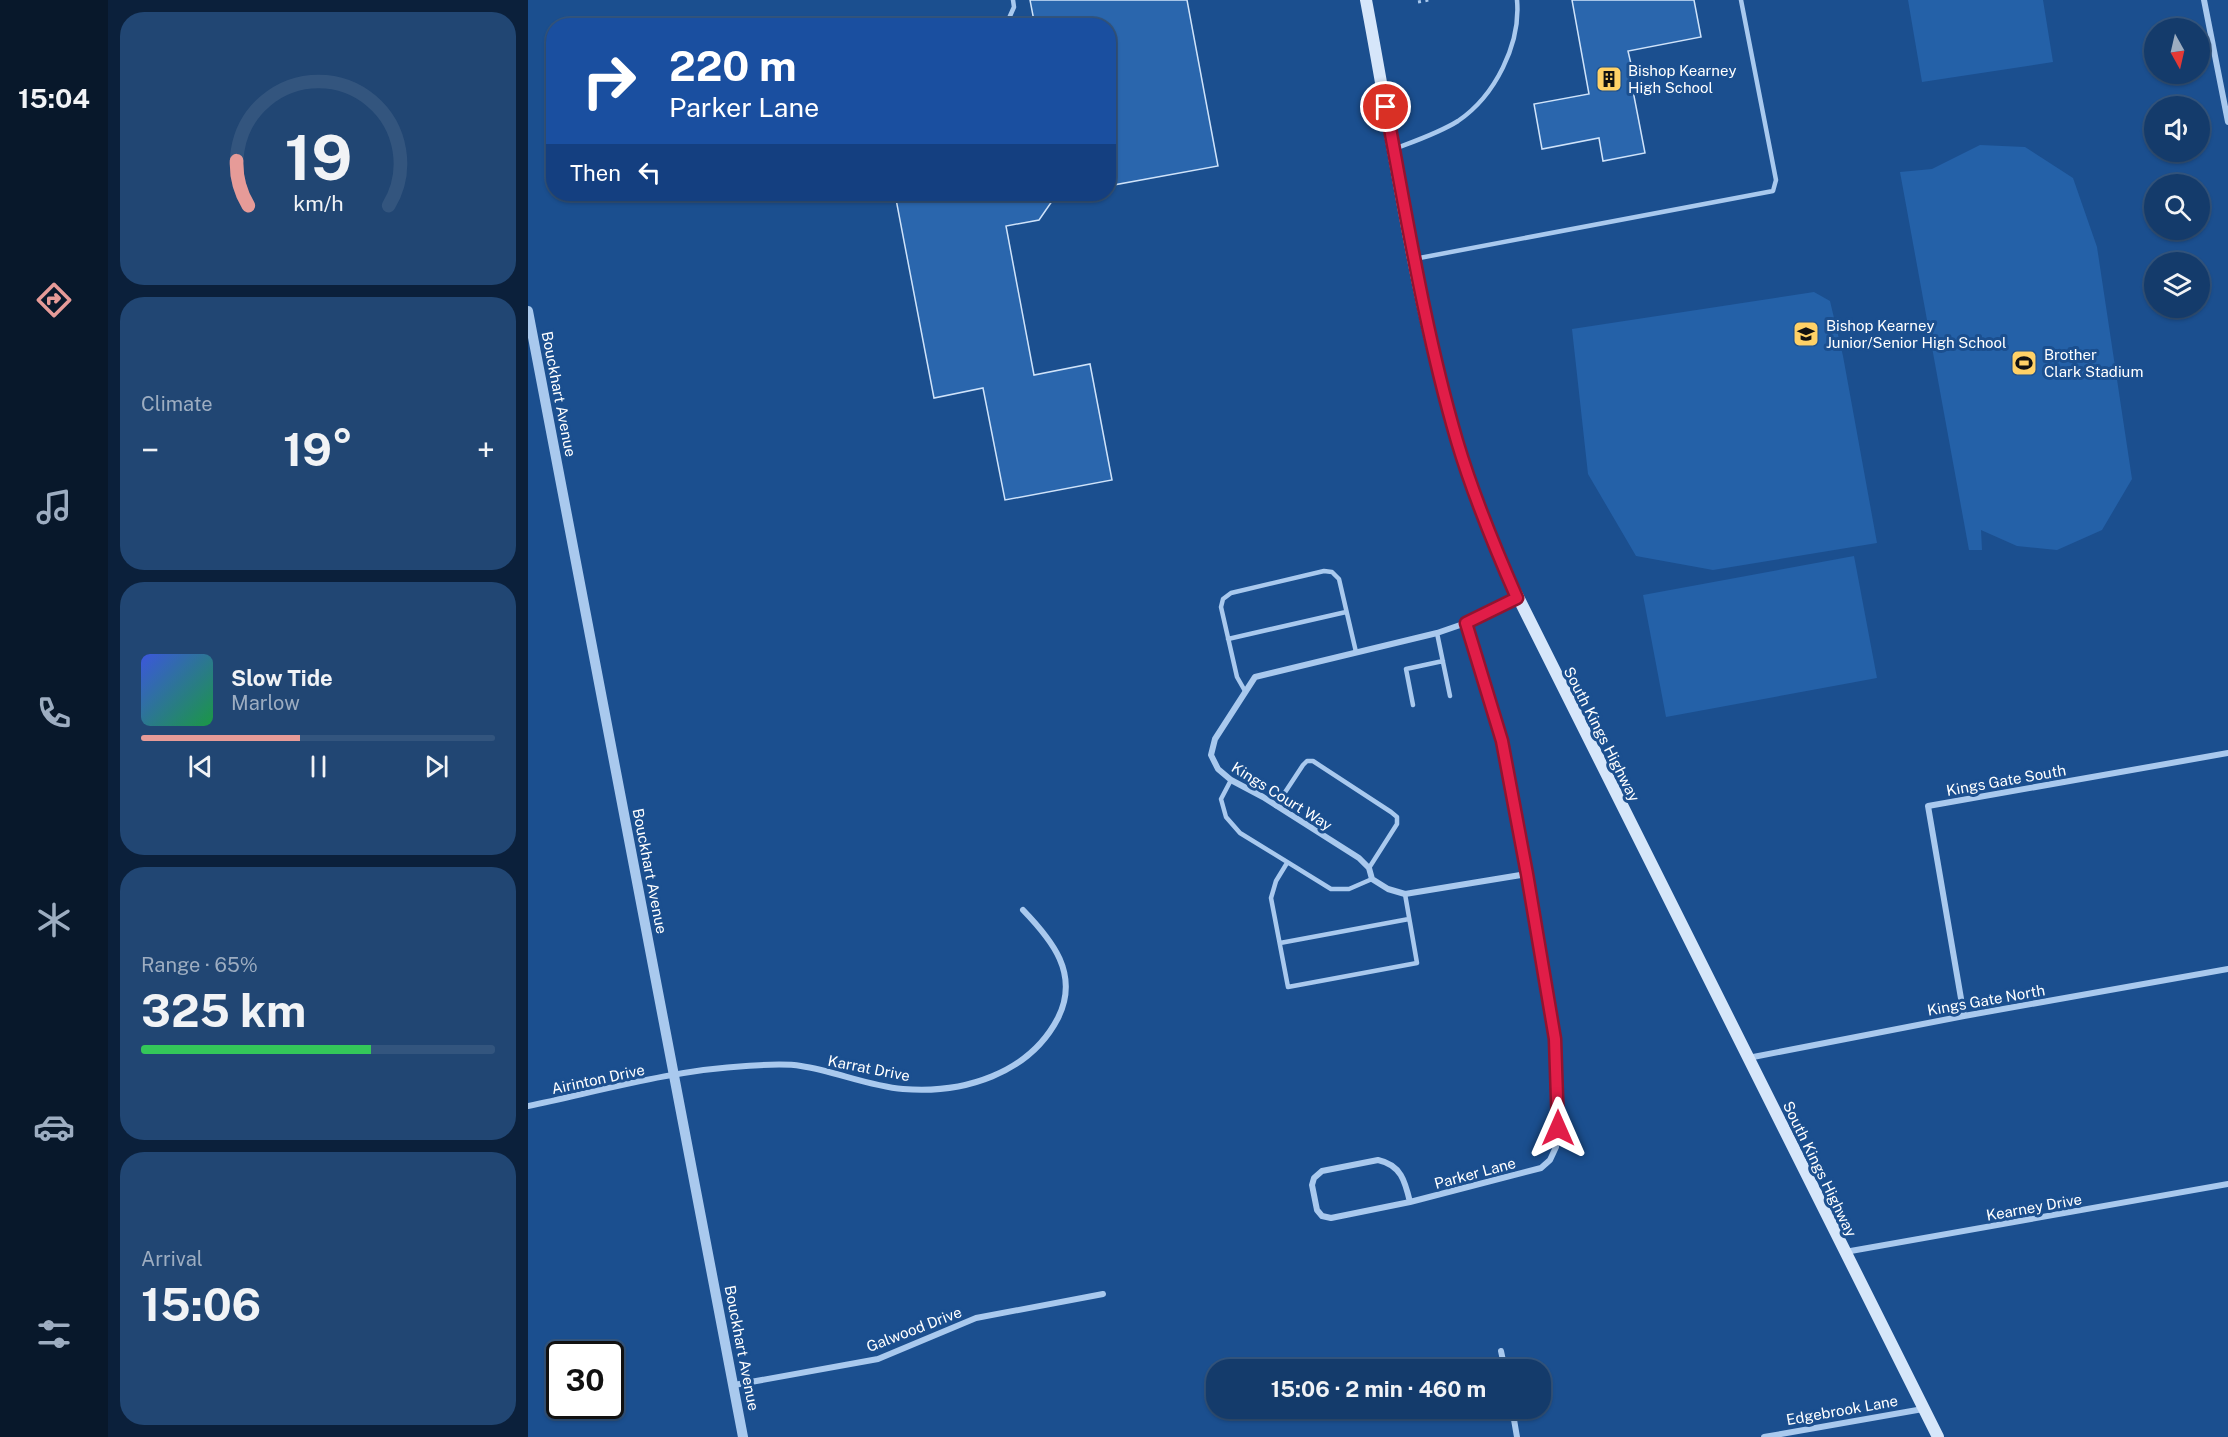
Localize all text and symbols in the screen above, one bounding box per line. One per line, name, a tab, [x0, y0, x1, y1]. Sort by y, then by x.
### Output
north arrow	[2144, 18, 2210, 84]
map controls	[2144, 18, 2210, 318]
text: 220 m	[669, 41, 797, 90]
icon: right	[570, 42, 648, 120]
place label: Bishop Kearney High School	[1628, 62, 1736, 96]
building icon: Bishop Kearney High School	[1594, 64, 1624, 94]
pin	[1360, 81, 1411, 132]
text: 15:04	[18, 82, 90, 114]
icon: arrive	[1369, 90, 1402, 123]
text: Parker Lane	[669, 91, 819, 123]
button: sound	[2144, 96, 2210, 162]
text: 19	[284, 121, 352, 194]
icon: left	[633, 156, 666, 189]
text: Then	[570, 160, 621, 186]
button: search	[2144, 174, 2210, 240]
text: km/h	[293, 191, 343, 216]
button: layers	[2144, 252, 2210, 318]
icon: directions	[33, 279, 75, 321]
place label: Bishop Kearney Junior/Senior High School	[1826, 317, 2007, 351]
school or university icon: Bishop Kearney Junior/Senior High School	[1791, 319, 1821, 349]
street label: Bouckhart Avenue	[539, 330, 579, 458]
place label: Brother Clark Stadium	[2044, 346, 2143, 380]
sports icon: Brother Clark Stadium	[2009, 348, 2039, 378]
text: Climate	[141, 392, 213, 416]
text: 19°	[283, 423, 353, 476]
text: −	[141, 431, 159, 469]
text: +	[477, 431, 495, 469]
icon: music	[33, 486, 75, 528]
street label: South Kings Highway	[1561, 664, 1643, 804]
text: Slow Tide	[231, 665, 333, 691]
text: Marlow	[231, 691, 300, 715]
icon: phone	[33, 692, 75, 734]
icon: previous	[184, 750, 217, 783]
icon: pause	[302, 750, 335, 783]
icon: next	[420, 750, 453, 783]
street label: Kings Court Way	[1229, 758, 1335, 834]
street label: Kings Gate South	[1945, 761, 2067, 799]
street label: Bouckhart Avenue	[630, 807, 670, 935]
icon: climate	[33, 899, 75, 941]
text: Range · 65%	[141, 953, 258, 977]
street label: Kings Gate North	[1926, 981, 2046, 1019]
text: 325 km	[141, 984, 306, 1037]
street label: Karrat Drive	[827, 1052, 911, 1084]
street label: Airinton Drive	[550, 1061, 646, 1097]
position arrow	[1526, 1096, 1590, 1160]
street label: South Kings Highway	[1780, 1098, 1860, 1240]
icon: car	[33, 1106, 75, 1148]
street label: Parker Lane	[1432, 1154, 1518, 1192]
street label: Kearney Drive	[1985, 1190, 2083, 1224]
text: Arrival	[141, 1247, 203, 1271]
text: 15:06	[141, 1278, 261, 1331]
street label: Bouckhart Avenue	[722, 1284, 762, 1412]
street label: Galwood Drive	[864, 1303, 964, 1355]
icon: filters	[33, 1313, 75, 1355]
speed limit sign: 30	[546, 1341, 624, 1419]
text: 15:06 · 2 min · 460 m	[1271, 1376, 1486, 1402]
street label: Edgebrook Lane	[1785, 1392, 1899, 1428]

